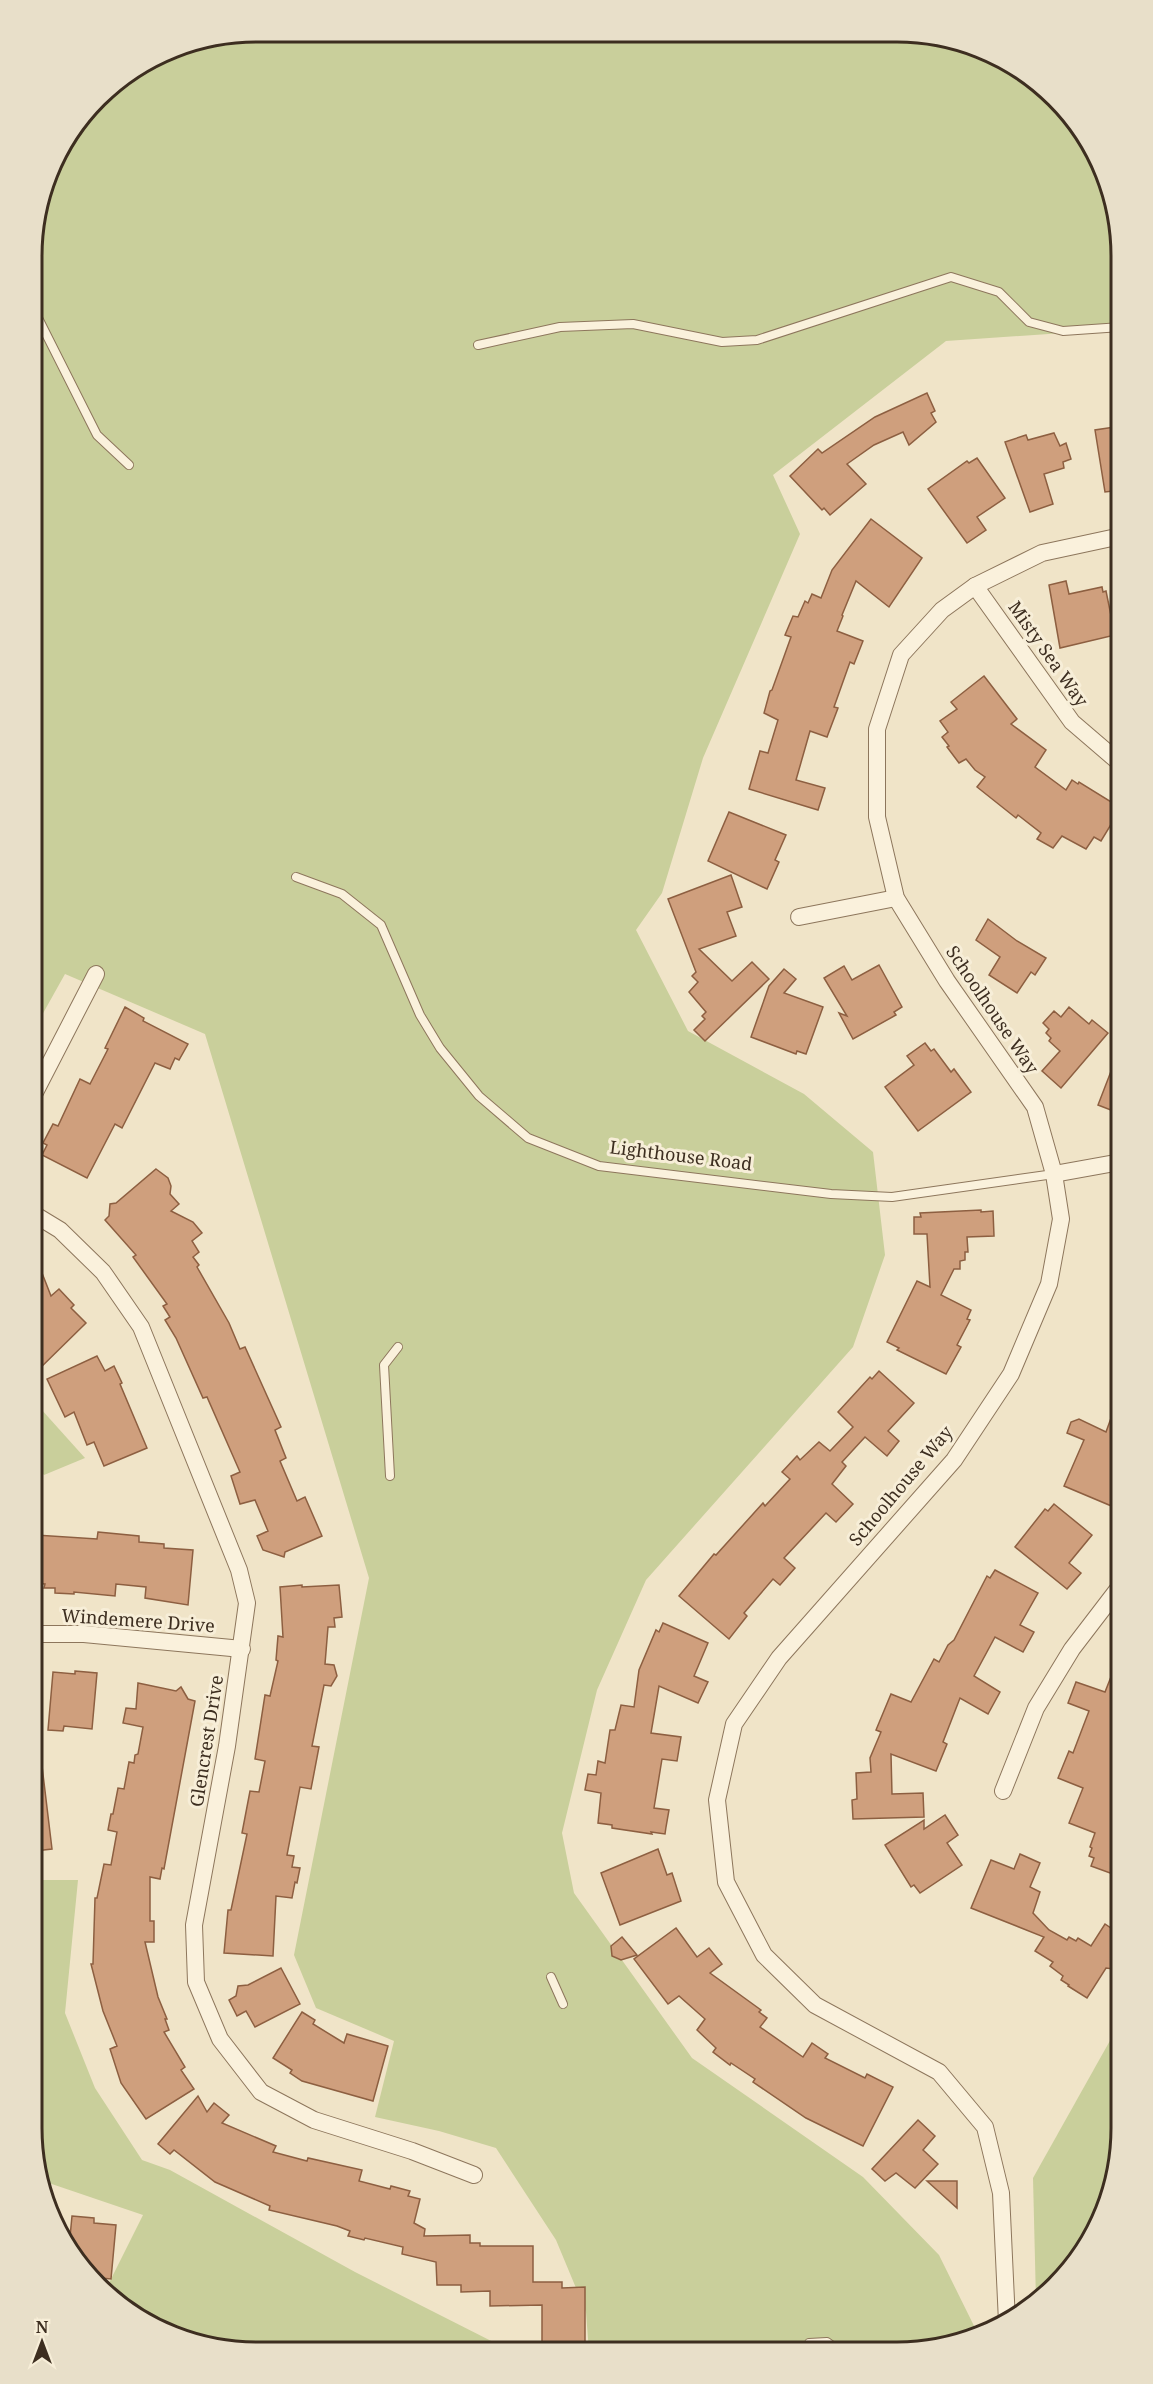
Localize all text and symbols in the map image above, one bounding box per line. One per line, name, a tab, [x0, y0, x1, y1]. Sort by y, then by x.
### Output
street label: Misty Sea Way	[1004, 596, 1095, 712]
street label: Schoolhouse Way	[941, 941, 1045, 1079]
street label: Lighthouse Road	[608, 1134, 754, 1176]
street label: Schoolhouse Way	[843, 1420, 958, 1550]
street label: Windemere Drive	[61, 1603, 216, 1637]
street label: Glencrest Drive	[184, 1673, 228, 1808]
north arrow	[12, 2312, 72, 2372]
text: N	[36, 2316, 49, 2338]

